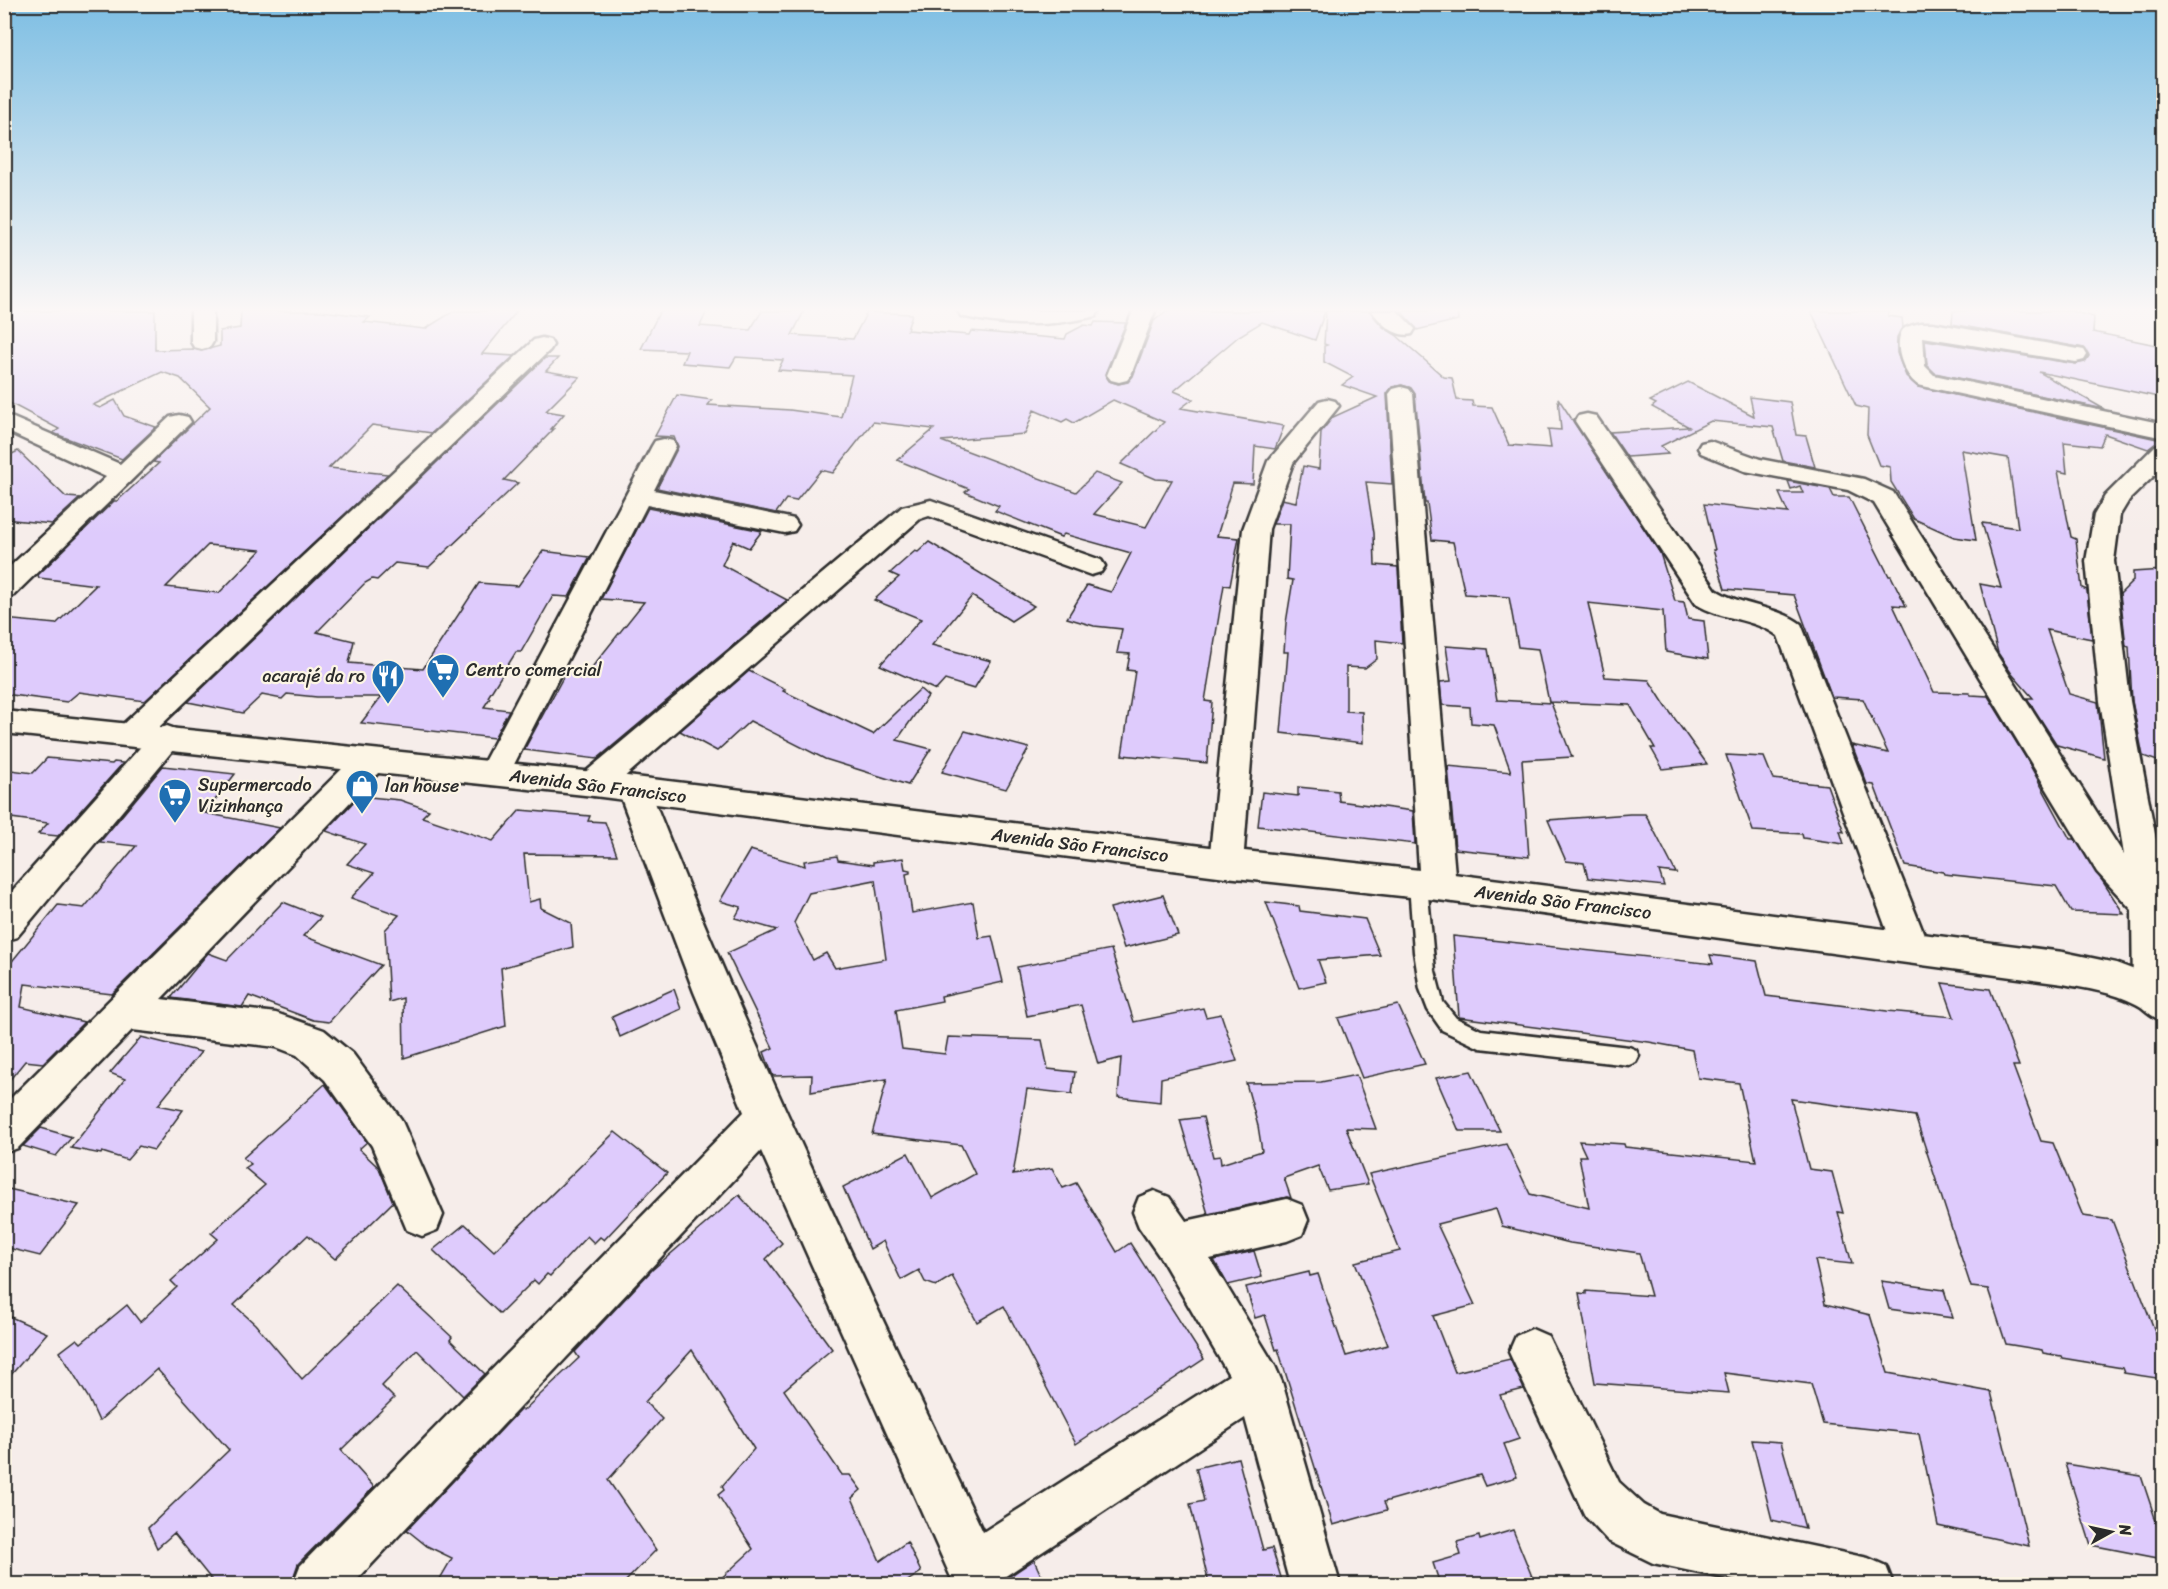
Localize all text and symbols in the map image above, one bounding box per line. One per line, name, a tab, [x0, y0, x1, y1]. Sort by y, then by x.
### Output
supermarket icon: Centro comercial	[425, 652, 461, 699]
place label: Centro comercial	[466, 654, 603, 686]
restaurant icon: acarajé da ro	[370, 658, 406, 705]
place label: acarajé da ro	[263, 660, 365, 692]
street label: Avenida São Francisco	[507, 759, 688, 813]
shop icon: lan house	[344, 768, 380, 815]
place label: Supermercado Vizinhança	[198, 769, 312, 822]
place label: lan house	[385, 770, 459, 802]
supermarket icon: Supermercado Vizinhança	[157, 777, 193, 824]
street label: Avenida São Francisco	[989, 818, 1170, 872]
street label: Avenida São Francisco	[1472, 875, 1653, 929]
north arrow	[2081, 1502, 2141, 1562]
text: N	[2110, 1521, 2141, 1538]

